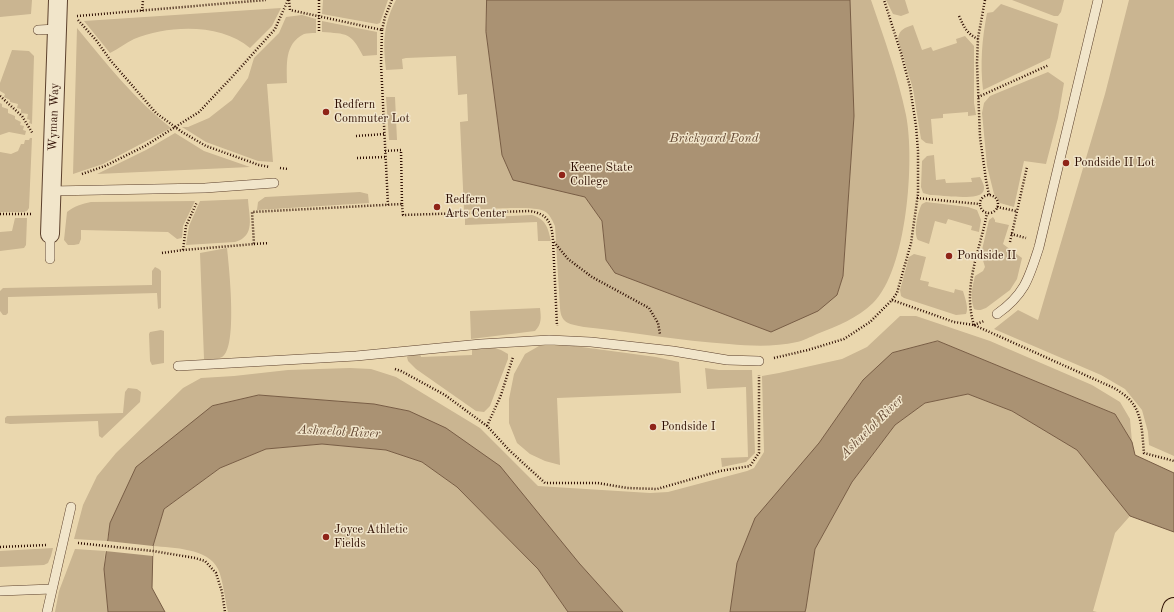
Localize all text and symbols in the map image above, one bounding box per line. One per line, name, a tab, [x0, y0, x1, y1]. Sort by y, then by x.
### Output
street label: Wyman Way	[46, 83, 62, 151]
place label: Redfern Commuter Lot	[334, 98, 410, 126]
marker: Redfern Commuter Lot	[321, 107, 331, 117]
water label: Brickyard Pond	[669, 131, 759, 147]
place label: Pondside II Lot	[1074, 156, 1155, 170]
marker: Pondside II Lot	[1061, 158, 1071, 168]
place label: Keene State College	[570, 161, 633, 189]
marker: Keene State College	[557, 170, 567, 180]
place label: Redfern Arts Center	[445, 193, 507, 221]
marker: Redfern Arts Center	[432, 202, 442, 212]
place label: Pondside II	[957, 249, 1016, 263]
marker: Pondside II	[944, 251, 954, 261]
water label: Ashuelot River	[837, 392, 907, 462]
place label: Pondside I	[661, 420, 716, 434]
water label: Ashuelot River	[297, 422, 381, 442]
marker: Pondside I	[648, 422, 658, 432]
place label: Joyce Athletic Fields	[334, 523, 408, 551]
marker: Joyce Athletic Fields	[321, 532, 331, 542]

